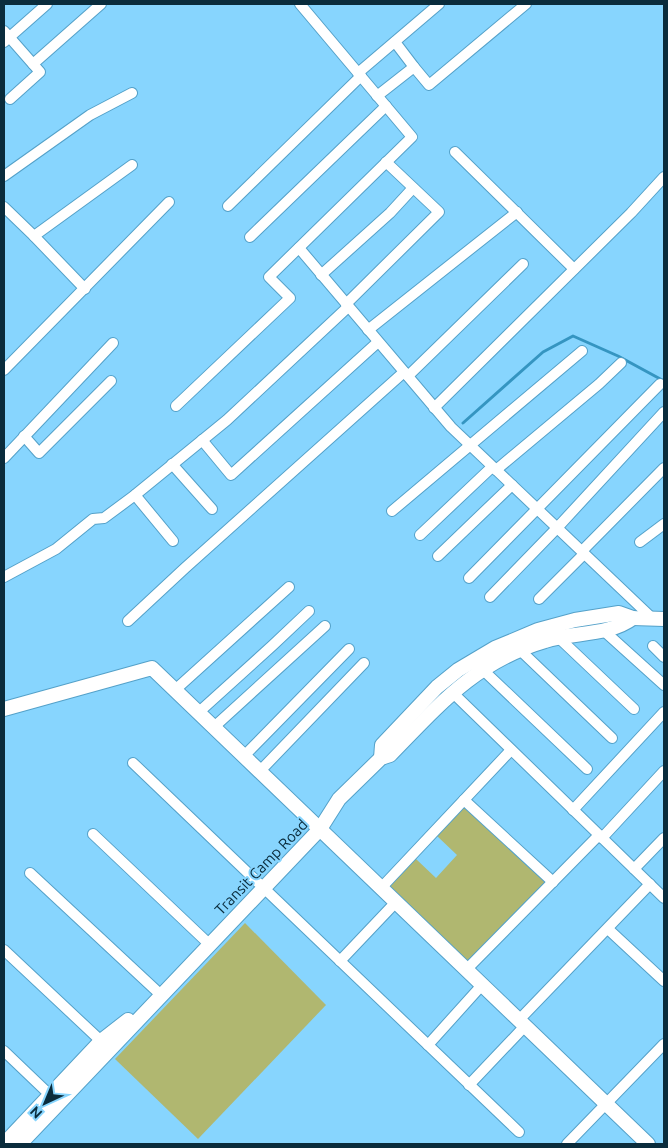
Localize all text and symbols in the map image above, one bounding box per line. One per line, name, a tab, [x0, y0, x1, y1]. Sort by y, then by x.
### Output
street label: Transit Camp Road	[211, 816, 311, 918]
north arrow	[20, 1078, 70, 1128]
text: N	[27, 1103, 45, 1122]

